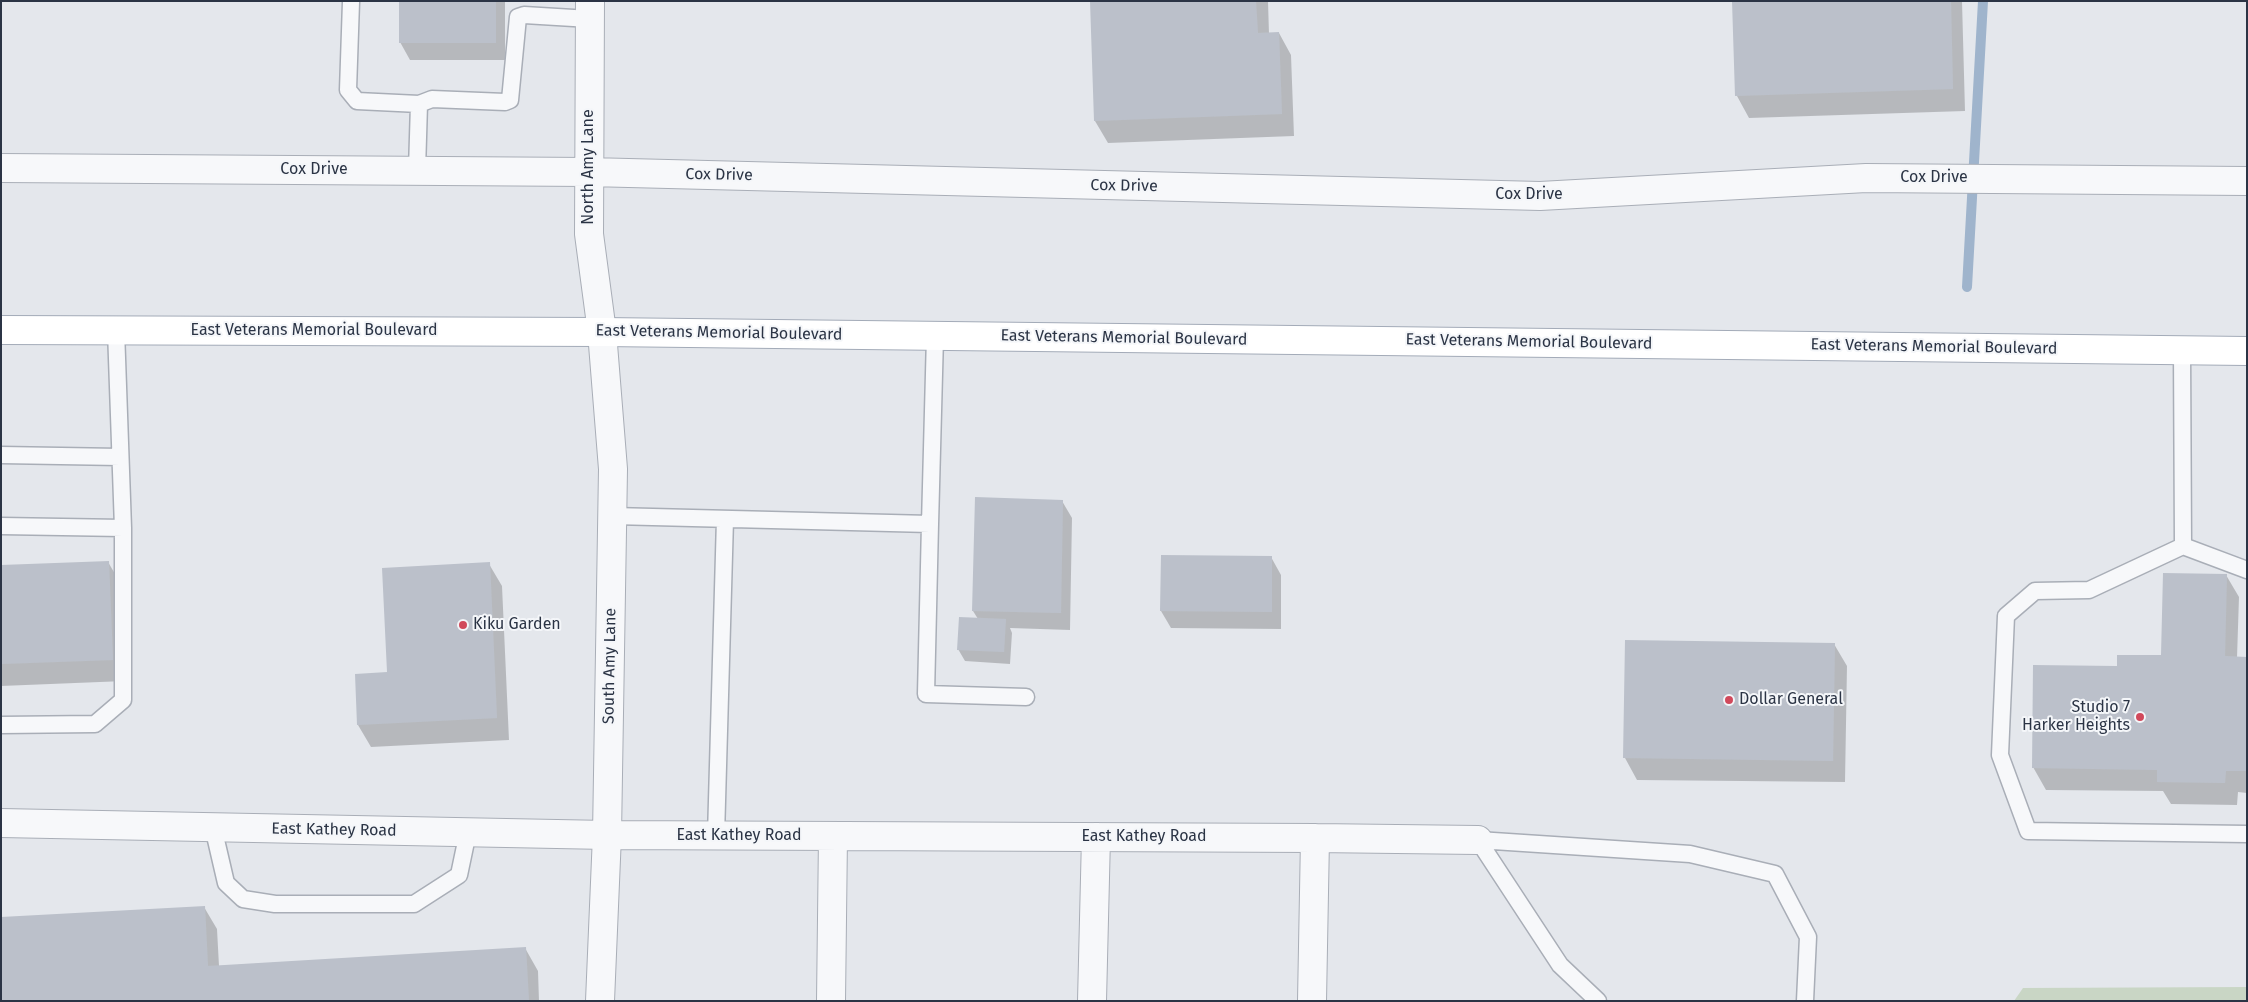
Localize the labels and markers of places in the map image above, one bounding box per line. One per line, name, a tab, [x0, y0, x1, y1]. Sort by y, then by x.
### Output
place label: Kiku Garden	[473, 615, 561, 635]
marker: Kiku Garden	[457, 619, 469, 631]
place label: Dollar General	[1739, 690, 1843, 710]
marker: Dollar General	[1723, 694, 1735, 706]
place label: Studio 7 Harker Heights	[2022, 698, 2130, 736]
marker: Studio 7 Harker Heights	[2134, 711, 2146, 723]

